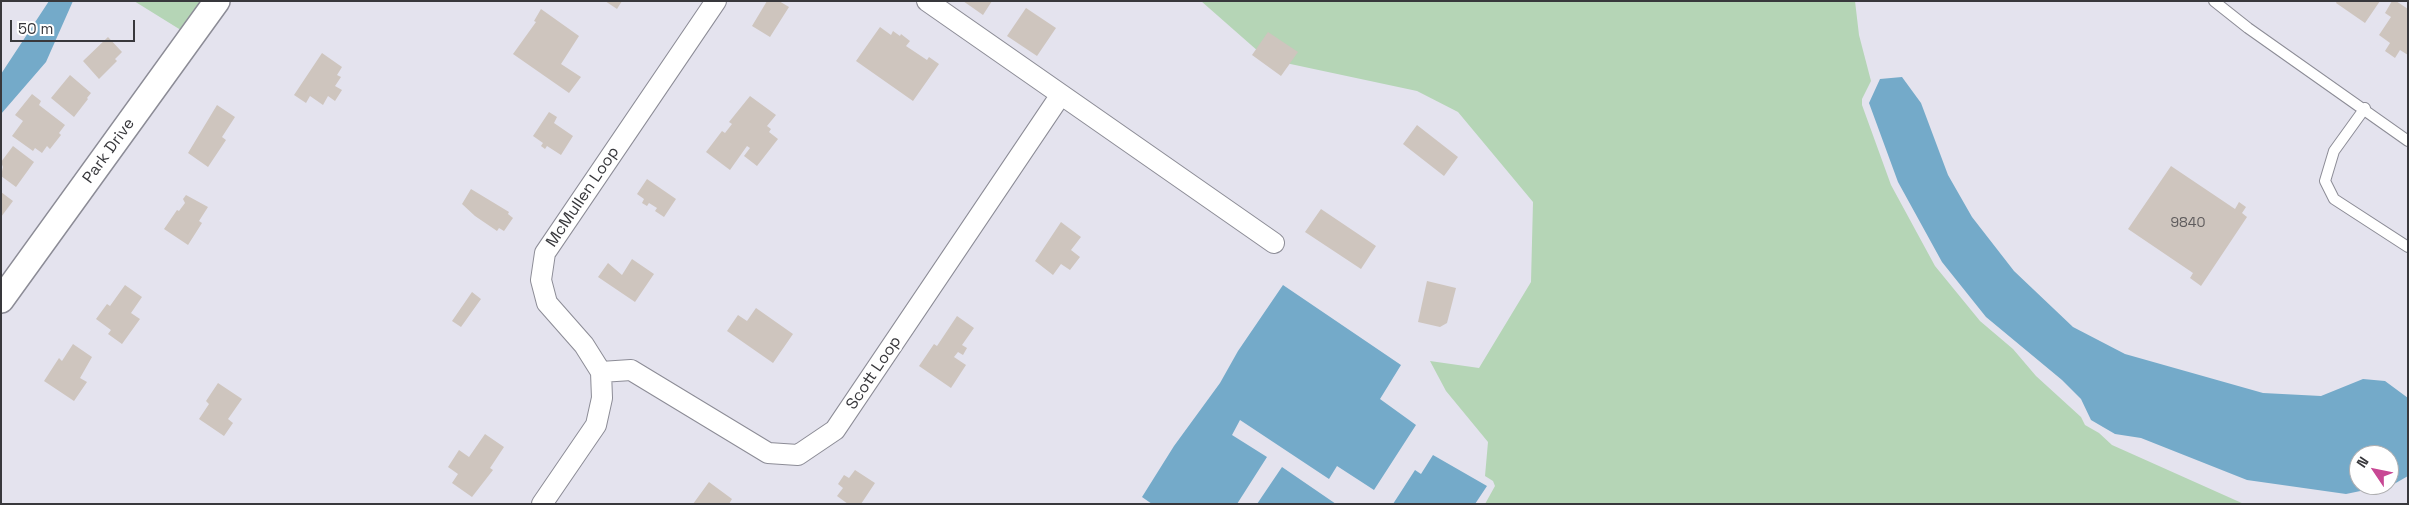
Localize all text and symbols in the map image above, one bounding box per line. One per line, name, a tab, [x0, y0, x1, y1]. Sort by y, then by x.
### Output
scale bar	[12, 10, 138, 42]
text: 50 m	[18, 19, 53, 38]
street label: Park Drive	[79, 115, 139, 187]
street label: McMullen Loop	[542, 143, 624, 251]
house number: 9840	[2170, 215, 2206, 231]
street label: Scott Loop	[842, 333, 906, 413]
north arrow	[2349, 445, 2399, 495]
text: N	[2352, 453, 2372, 471]

